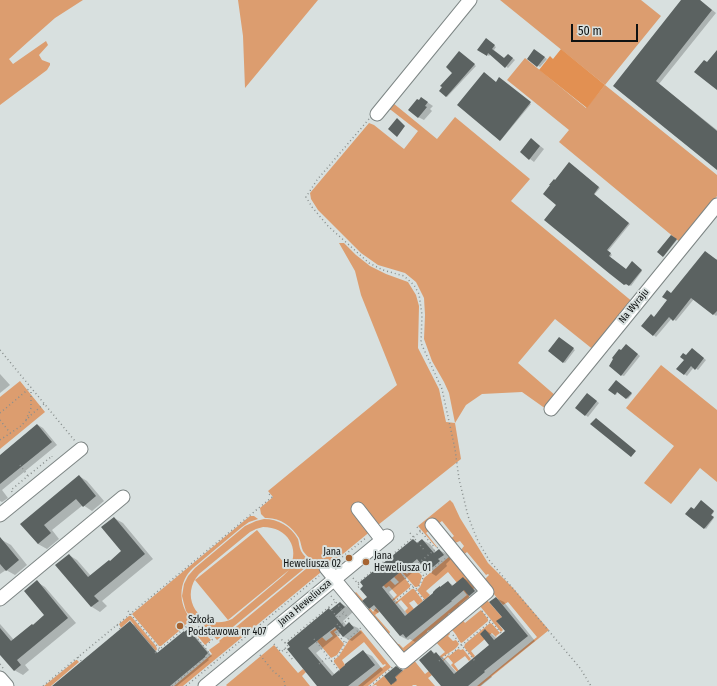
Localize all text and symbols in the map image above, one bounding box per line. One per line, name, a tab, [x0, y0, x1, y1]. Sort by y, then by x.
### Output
scale bar	[573, 16, 640, 42]
text: 50 m	[578, 24, 602, 38]
street label: Na Wyraju	[616, 286, 652, 326]
place label: Jana Heweliusza 02	[283, 546, 341, 570]
place label: Jana Heweliusza 01	[374, 550, 431, 574]
marker: Jana Heweliusza 02	[344, 553, 354, 563]
marker: Jana Heweliusza 01	[361, 557, 371, 567]
street label: Jana Heweliusza	[276, 577, 334, 629]
place label: Szkoła Podstawowa nr 407	[188, 614, 266, 638]
marker: Szkoła Podstawowa nr 407	[175, 621, 185, 631]

